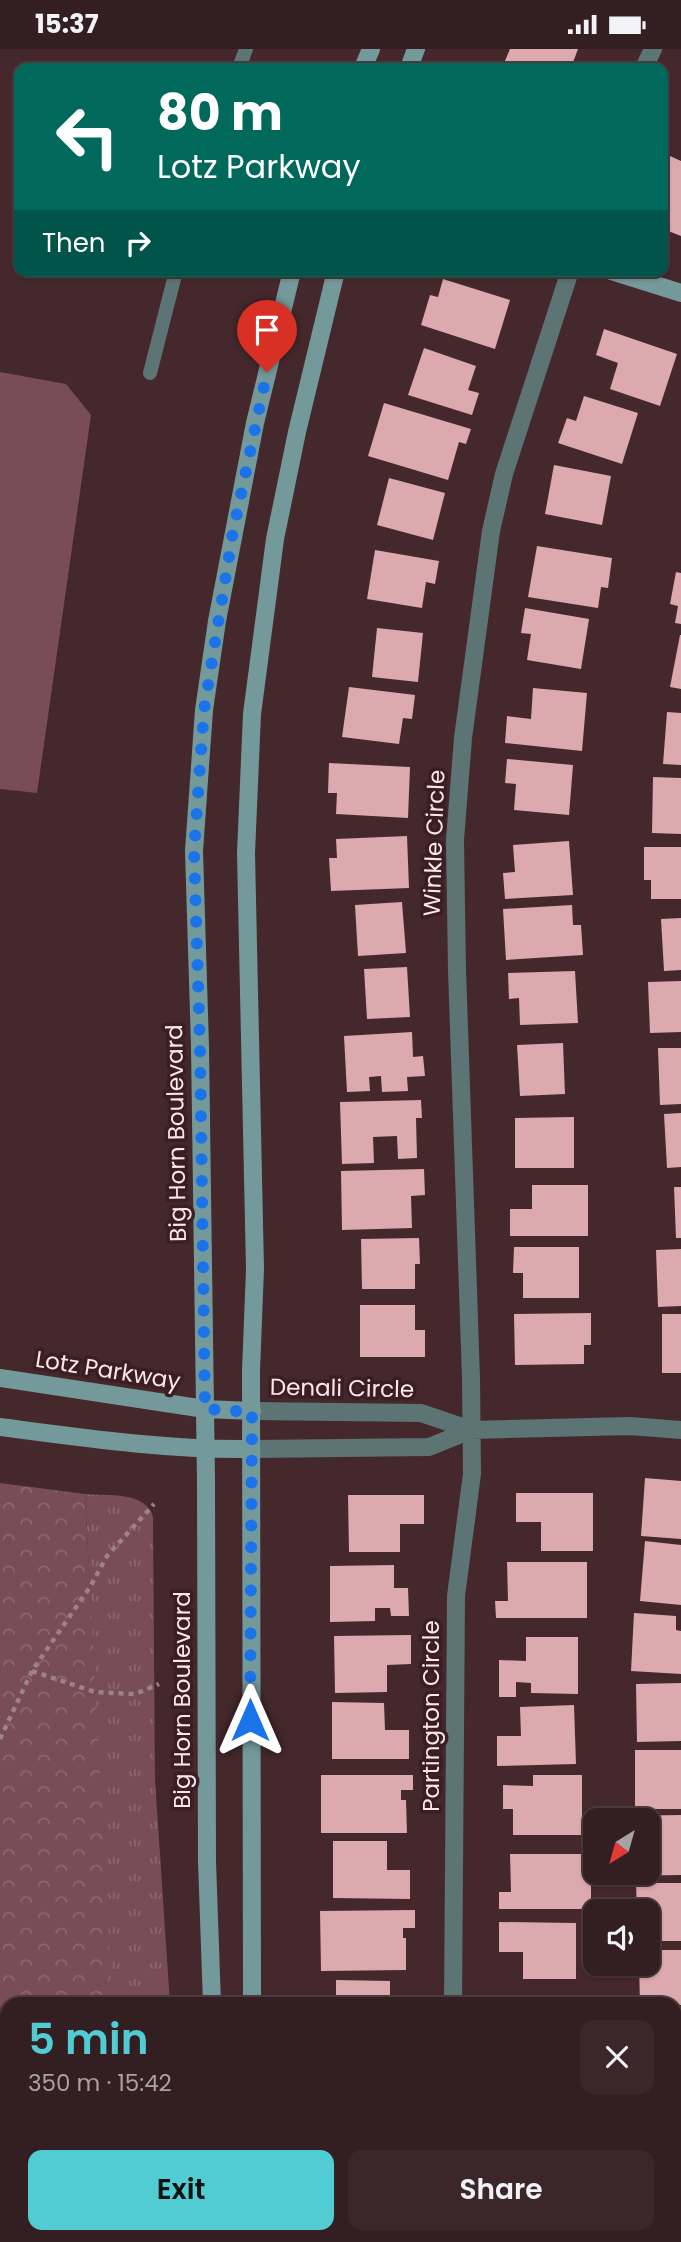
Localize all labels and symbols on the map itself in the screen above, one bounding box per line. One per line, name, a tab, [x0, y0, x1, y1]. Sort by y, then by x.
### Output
pin	[237, 300, 297, 372]
street label: Winkle Circle	[415, 769, 453, 917]
street label: Big Horn Boulevard	[158, 1024, 194, 1242]
street label: Lotz Parkway	[33, 1343, 183, 1397]
street label: Denali Circle	[270, 1371, 414, 1405]
street label: Big Horn Boulevard	[166, 1591, 198, 1809]
street label: Partington Circle	[415, 1620, 447, 1812]
position arrow	[213, 1683, 287, 1757]
north arrow	[583, 1808, 660, 1885]

